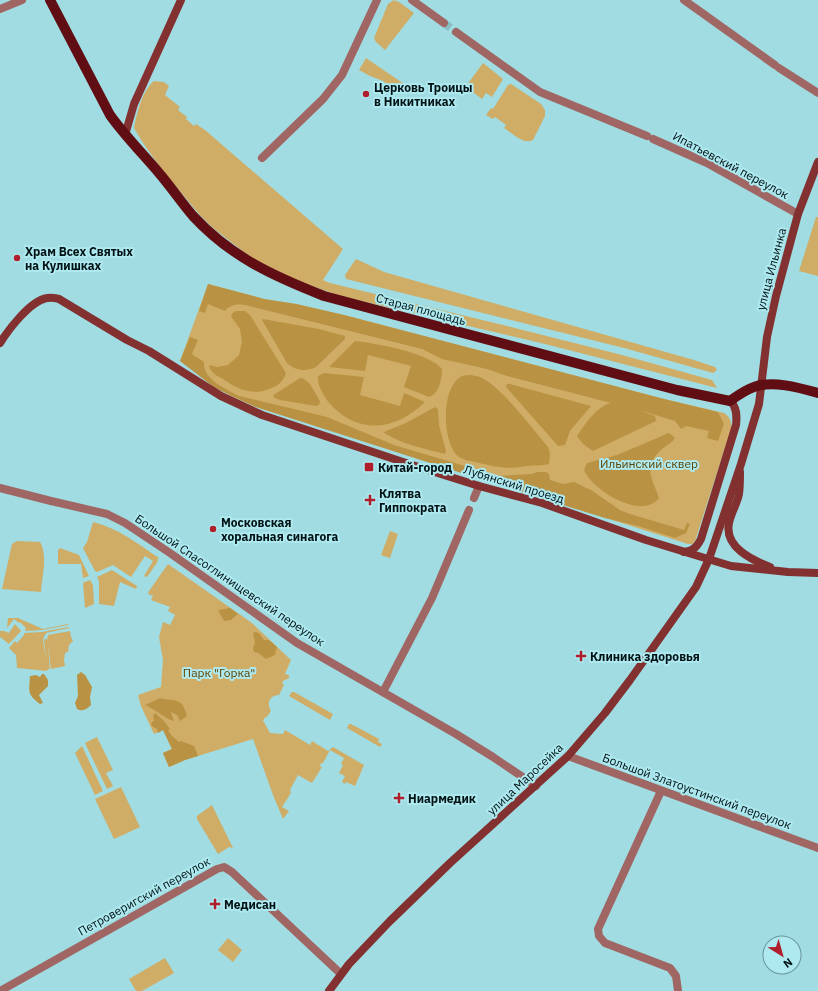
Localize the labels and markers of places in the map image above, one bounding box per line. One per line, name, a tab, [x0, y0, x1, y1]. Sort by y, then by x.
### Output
place label: Церковь Троицы в Никитниках	[374, 80, 473, 109]
marker: Церковь Троицы в Никитниках	[361, 89, 371, 99]
place label: Храм Всех Святых на Кулишках	[25, 244, 133, 273]
marker: Храм Всех Святых на Кулишках	[12, 253, 22, 263]
place label: Китай-город	[378, 460, 452, 475]
marker: Китай-город	[363, 461, 375, 473]
place label: Клятва Гиппократа	[379, 486, 447, 515]
marker: Клятва Гиппократа	[364, 494, 376, 506]
place label: Московская хоральная синагога	[221, 515, 338, 544]
marker: Московская хоральная синагога	[208, 524, 218, 534]
place label: Клиника здоровья	[590, 649, 700, 664]
marker: Клиника здоровья	[575, 650, 587, 662]
place label: Ниармедик	[408, 791, 476, 806]
marker: Ниармедик	[393, 792, 405, 804]
place label: Медисан	[224, 897, 276, 912]
marker: Медисан	[209, 898, 221, 910]

